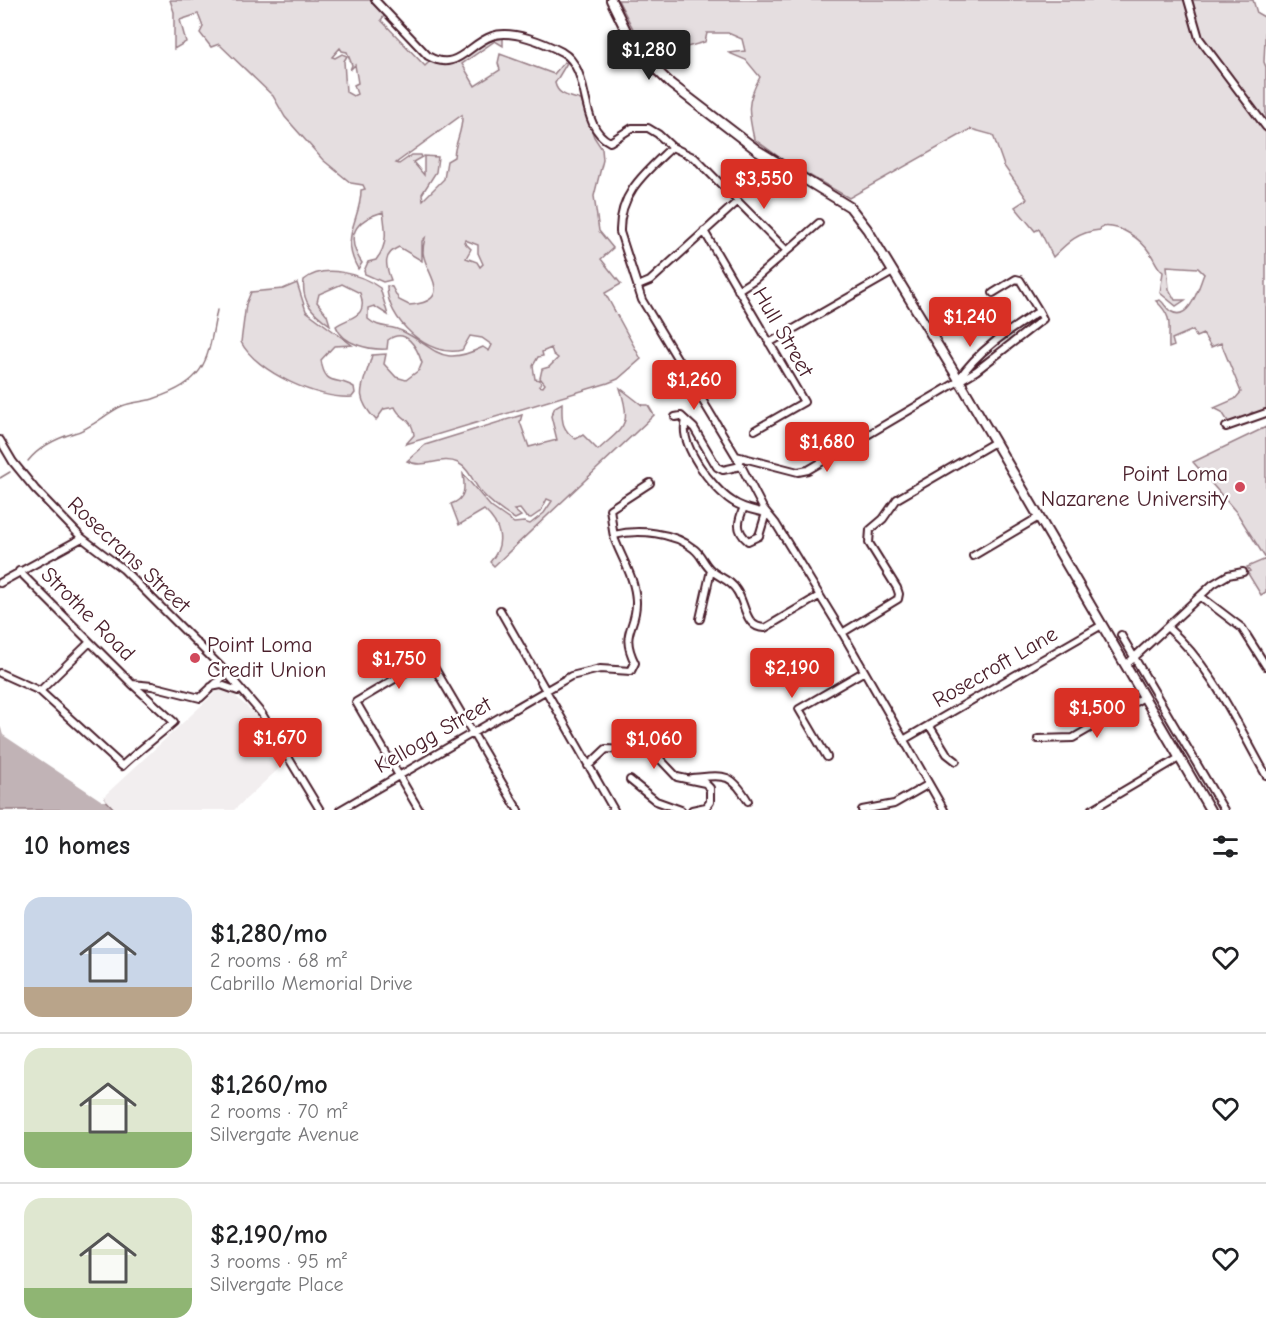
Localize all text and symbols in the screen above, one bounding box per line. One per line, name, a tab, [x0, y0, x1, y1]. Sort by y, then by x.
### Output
pin: $1,280	[600, 30, 698, 81]
text: $1,280	[621, 38, 677, 61]
pin: $3,550	[715, 159, 813, 210]
text: $3,550	[735, 167, 793, 190]
street label: Hull Street	[747, 283, 819, 382]
pin: $1,240	[921, 297, 1019, 348]
text: $1,240	[943, 305, 997, 328]
pin: $1,260	[645, 360, 743, 411]
text: $1,260	[666, 368, 722, 391]
pin: $1,680	[778, 422, 876, 473]
text: $1,680	[799, 430, 855, 453]
place label: Point Loma Nazarene University	[1041, 461, 1228, 512]
marker: Point Loma Nazarene University	[1233, 480, 1247, 494]
street label: Rosecrans Street	[62, 491, 196, 619]
street label: Strothe Road	[36, 562, 140, 666]
street label: Rosecroft Lane	[928, 621, 1062, 713]
place label: Point Loma Credit Union	[207, 632, 326, 683]
pin: $1,750	[350, 639, 448, 690]
text: $1,750	[372, 647, 426, 670]
pin: $2,190	[743, 648, 841, 699]
marker: Point Loma Credit Union	[188, 651, 202, 665]
text: $2,190	[764, 656, 820, 679]
pin: $1,500	[1048, 688, 1146, 739]
street label: Kellogg Street	[370, 691, 497, 779]
text: $1,500	[1068, 696, 1126, 719]
pin: $1,670	[231, 718, 329, 769]
pin: $1,060	[605, 719, 703, 770]
text: $1,670	[253, 726, 307, 749]
text: $1,060	[625, 727, 683, 750]
icon: filters	[1209, 830, 1242, 863]
text: 10 homes	[24, 831, 130, 861]
text: $1,280/mo	[210, 919, 328, 949]
icon: home	[72, 921, 144, 993]
icon: heart	[1209, 941, 1242, 974]
text: 2 rooms · 68 m²	[210, 949, 347, 972]
text: Cabrillo Memorial Drive	[210, 972, 413, 995]
text: $1,260/mo	[210, 1070, 328, 1100]
icon: home	[72, 1072, 144, 1144]
icon: heart	[1209, 1092, 1242, 1125]
text: 2 rooms · 70 m²	[210, 1100, 347, 1123]
text: Silvergate Avenue	[210, 1123, 359, 1146]
text: $2,190/mo	[210, 1220, 328, 1250]
icon: home	[72, 1222, 144, 1294]
icon: heart	[1209, 1242, 1242, 1275]
text: 3 rooms · 95 m²	[210, 1250, 347, 1273]
text: Silvergate Place	[210, 1273, 344, 1296]

